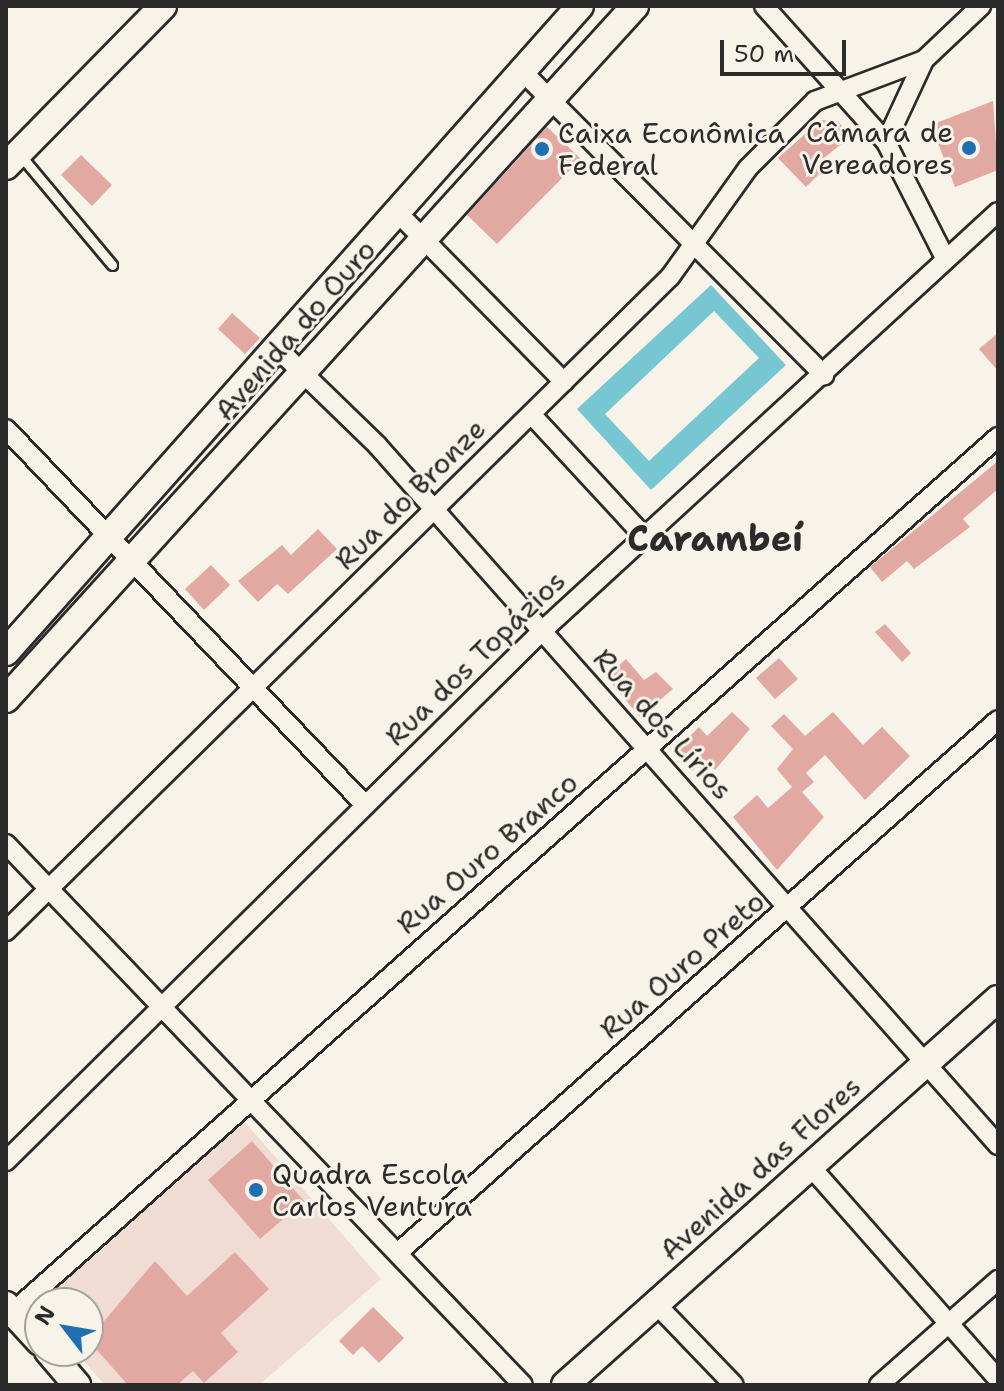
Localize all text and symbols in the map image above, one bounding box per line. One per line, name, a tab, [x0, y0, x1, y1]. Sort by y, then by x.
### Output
scale bar	[724, 24, 850, 74]
text: 50 m	[734, 38, 794, 70]
place label: Câmara de Vereadores	[802, 115, 953, 181]
place label: Caixa Econômica Federal	[558, 116, 785, 182]
marker: Câmara de Vereadores	[960, 139, 978, 157]
marker: Caixa Econômica Federal	[533, 140, 551, 158]
street label: Avenida do Ouro	[208, 233, 382, 427]
street label: Rua do Bronze	[328, 412, 492, 576]
district label: Carambeí	[627, 517, 803, 561]
street label: Rua dos Topázios	[378, 564, 572, 752]
street label: Rua dos Lírios	[587, 642, 739, 806]
street label: Rua Ouro Branco	[390, 765, 584, 941]
street label: Rua Ouro Preto	[593, 884, 771, 1046]
street label: Avenida das Flores	[653, 1069, 867, 1267]
place label: Quadra Escola Carlos Ventura	[272, 1157, 472, 1223]
marker: Quadra Escola Carlos Ventura	[247, 1181, 265, 1199]
north arrow	[24, 1287, 104, 1367]
text: N	[28, 1300, 62, 1330]

